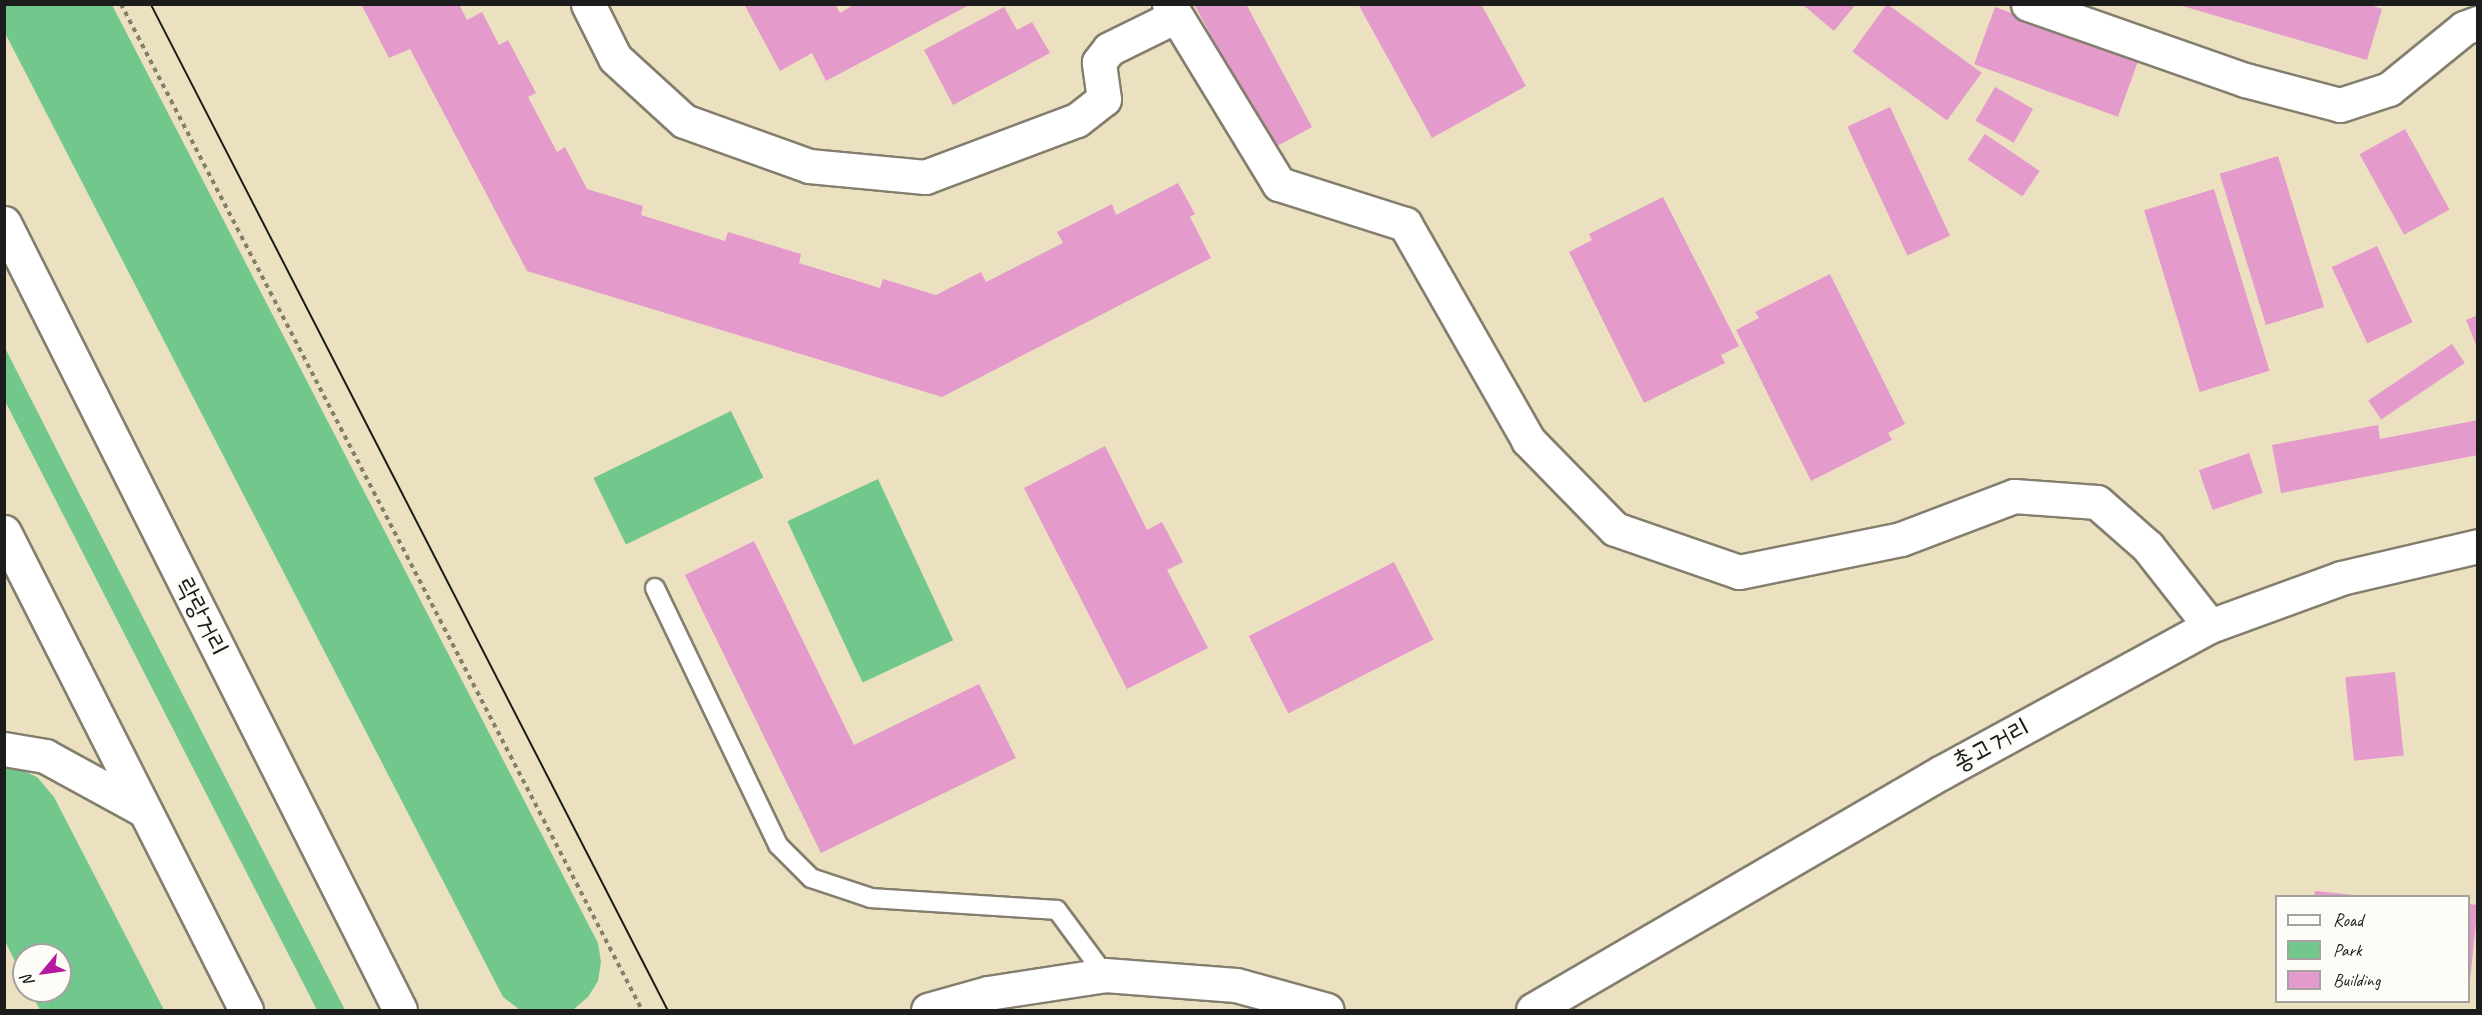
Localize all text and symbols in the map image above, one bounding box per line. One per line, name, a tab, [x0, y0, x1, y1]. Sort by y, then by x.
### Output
street label: 락랑거리	[169, 573, 235, 661]
street label: 총고거리	[1947, 712, 2035, 778]
legend	[2275, 895, 2470, 1003]
text: Road	[2333, 909, 2363, 931]
text: Park	[2333, 939, 2362, 961]
north arrow	[12, 943, 72, 1003]
text: Building	[2333, 969, 2380, 991]
text: N	[17, 972, 39, 990]

